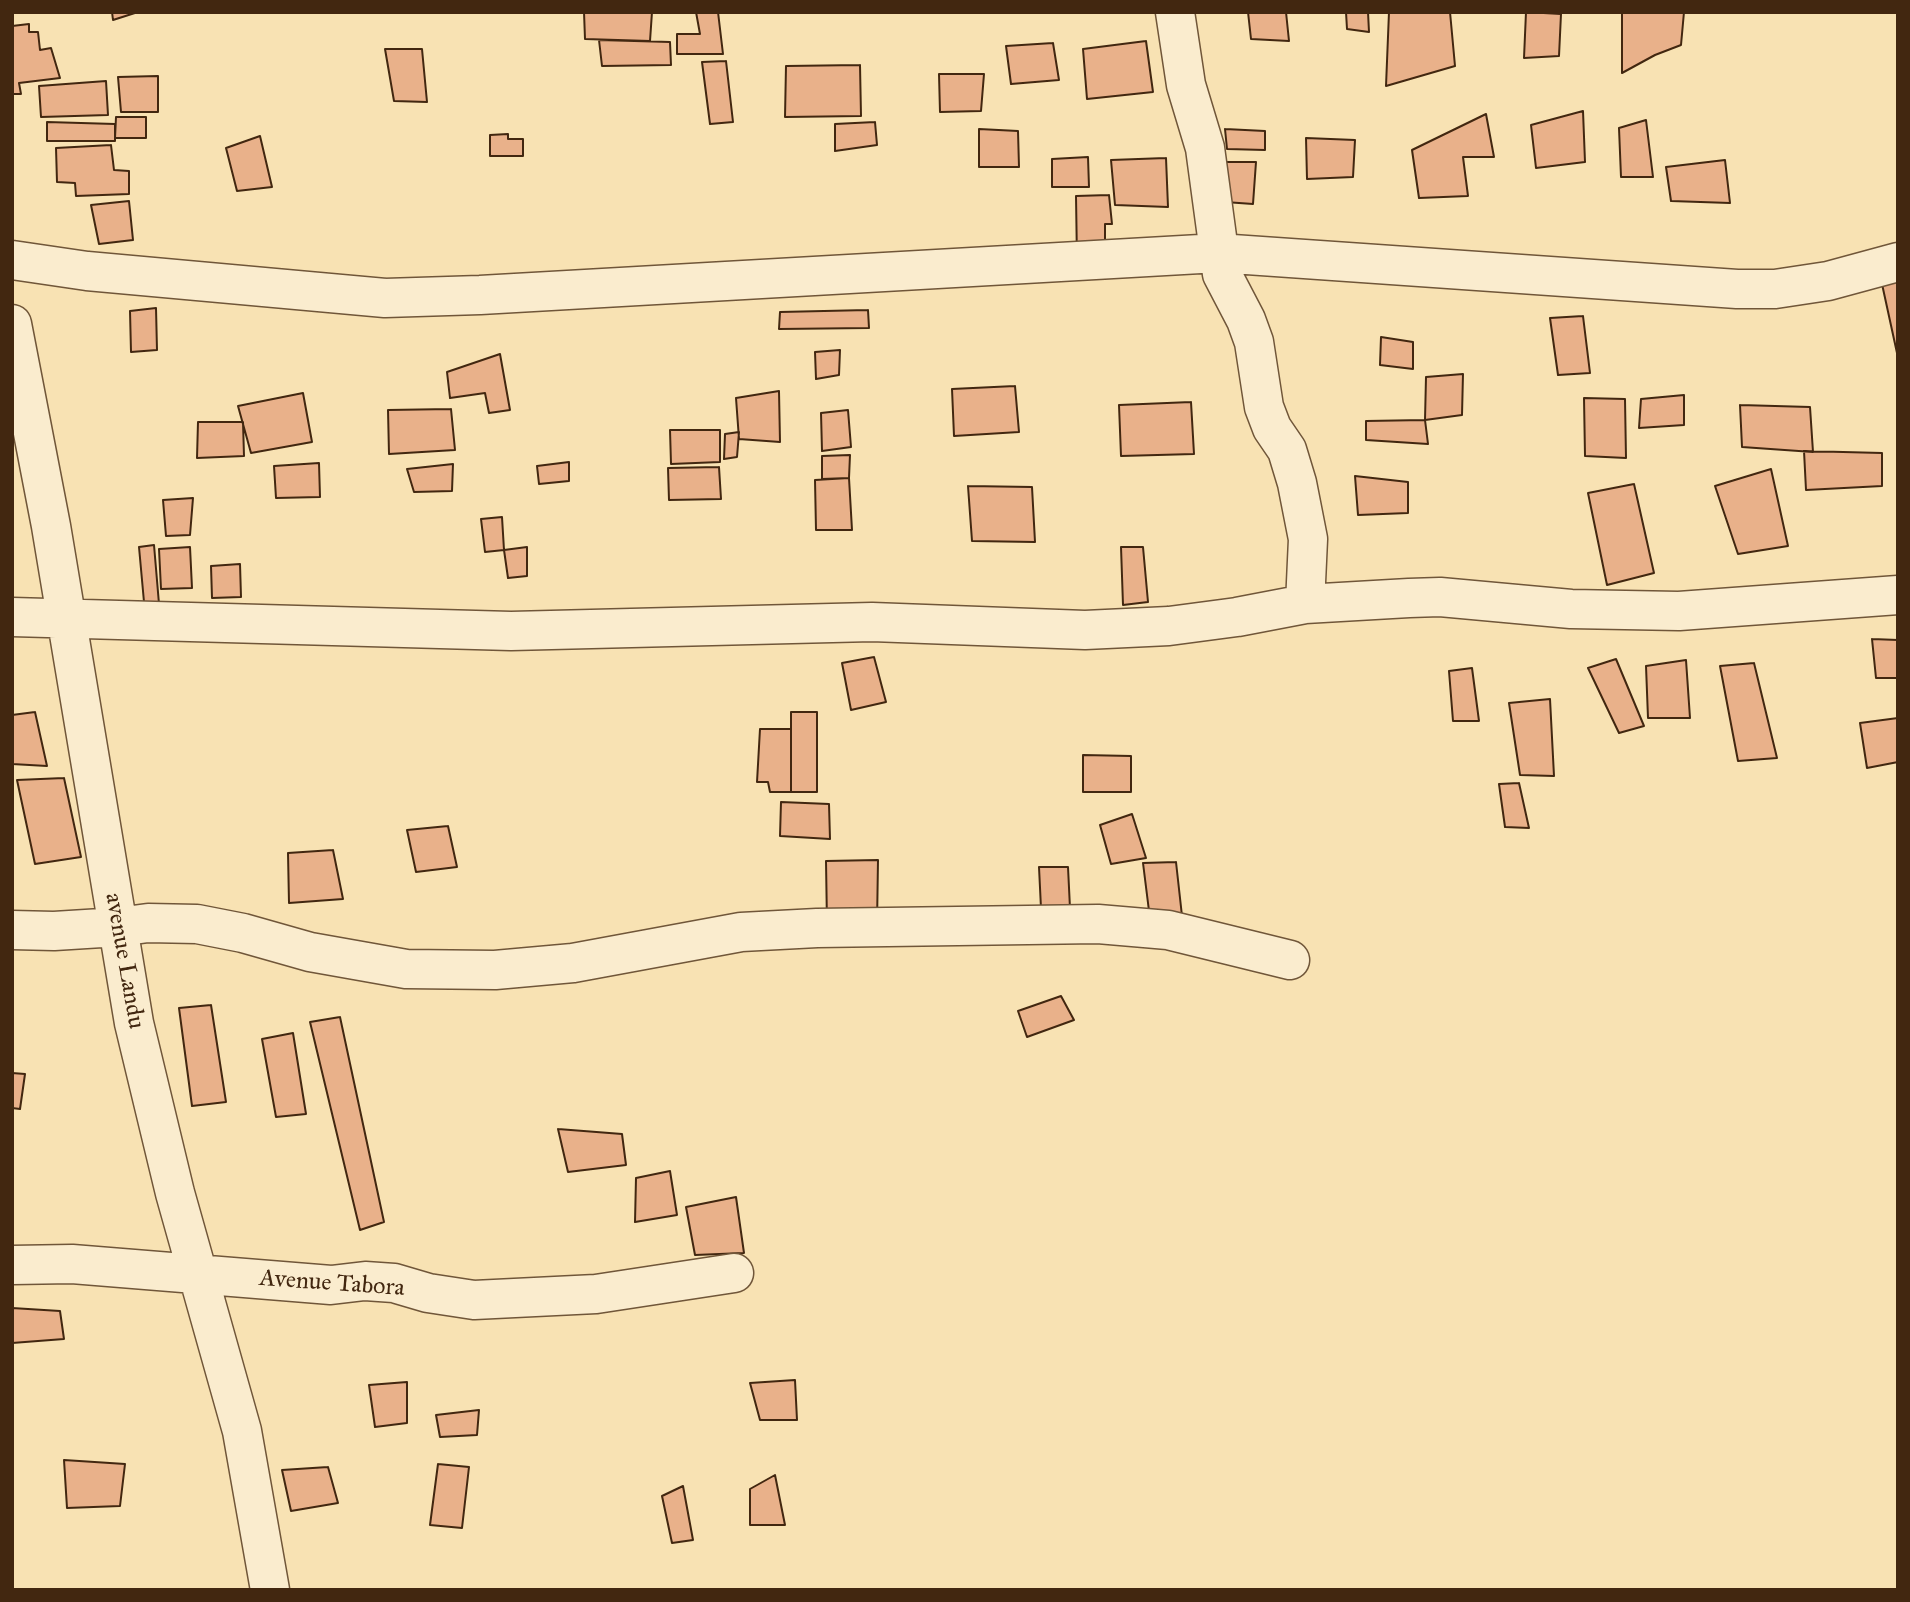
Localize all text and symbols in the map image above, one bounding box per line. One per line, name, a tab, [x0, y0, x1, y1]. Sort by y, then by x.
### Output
street label: avenue Landu	[98, 891, 150, 1031]
street label: Avenue Tabora	[258, 1265, 406, 1303]

